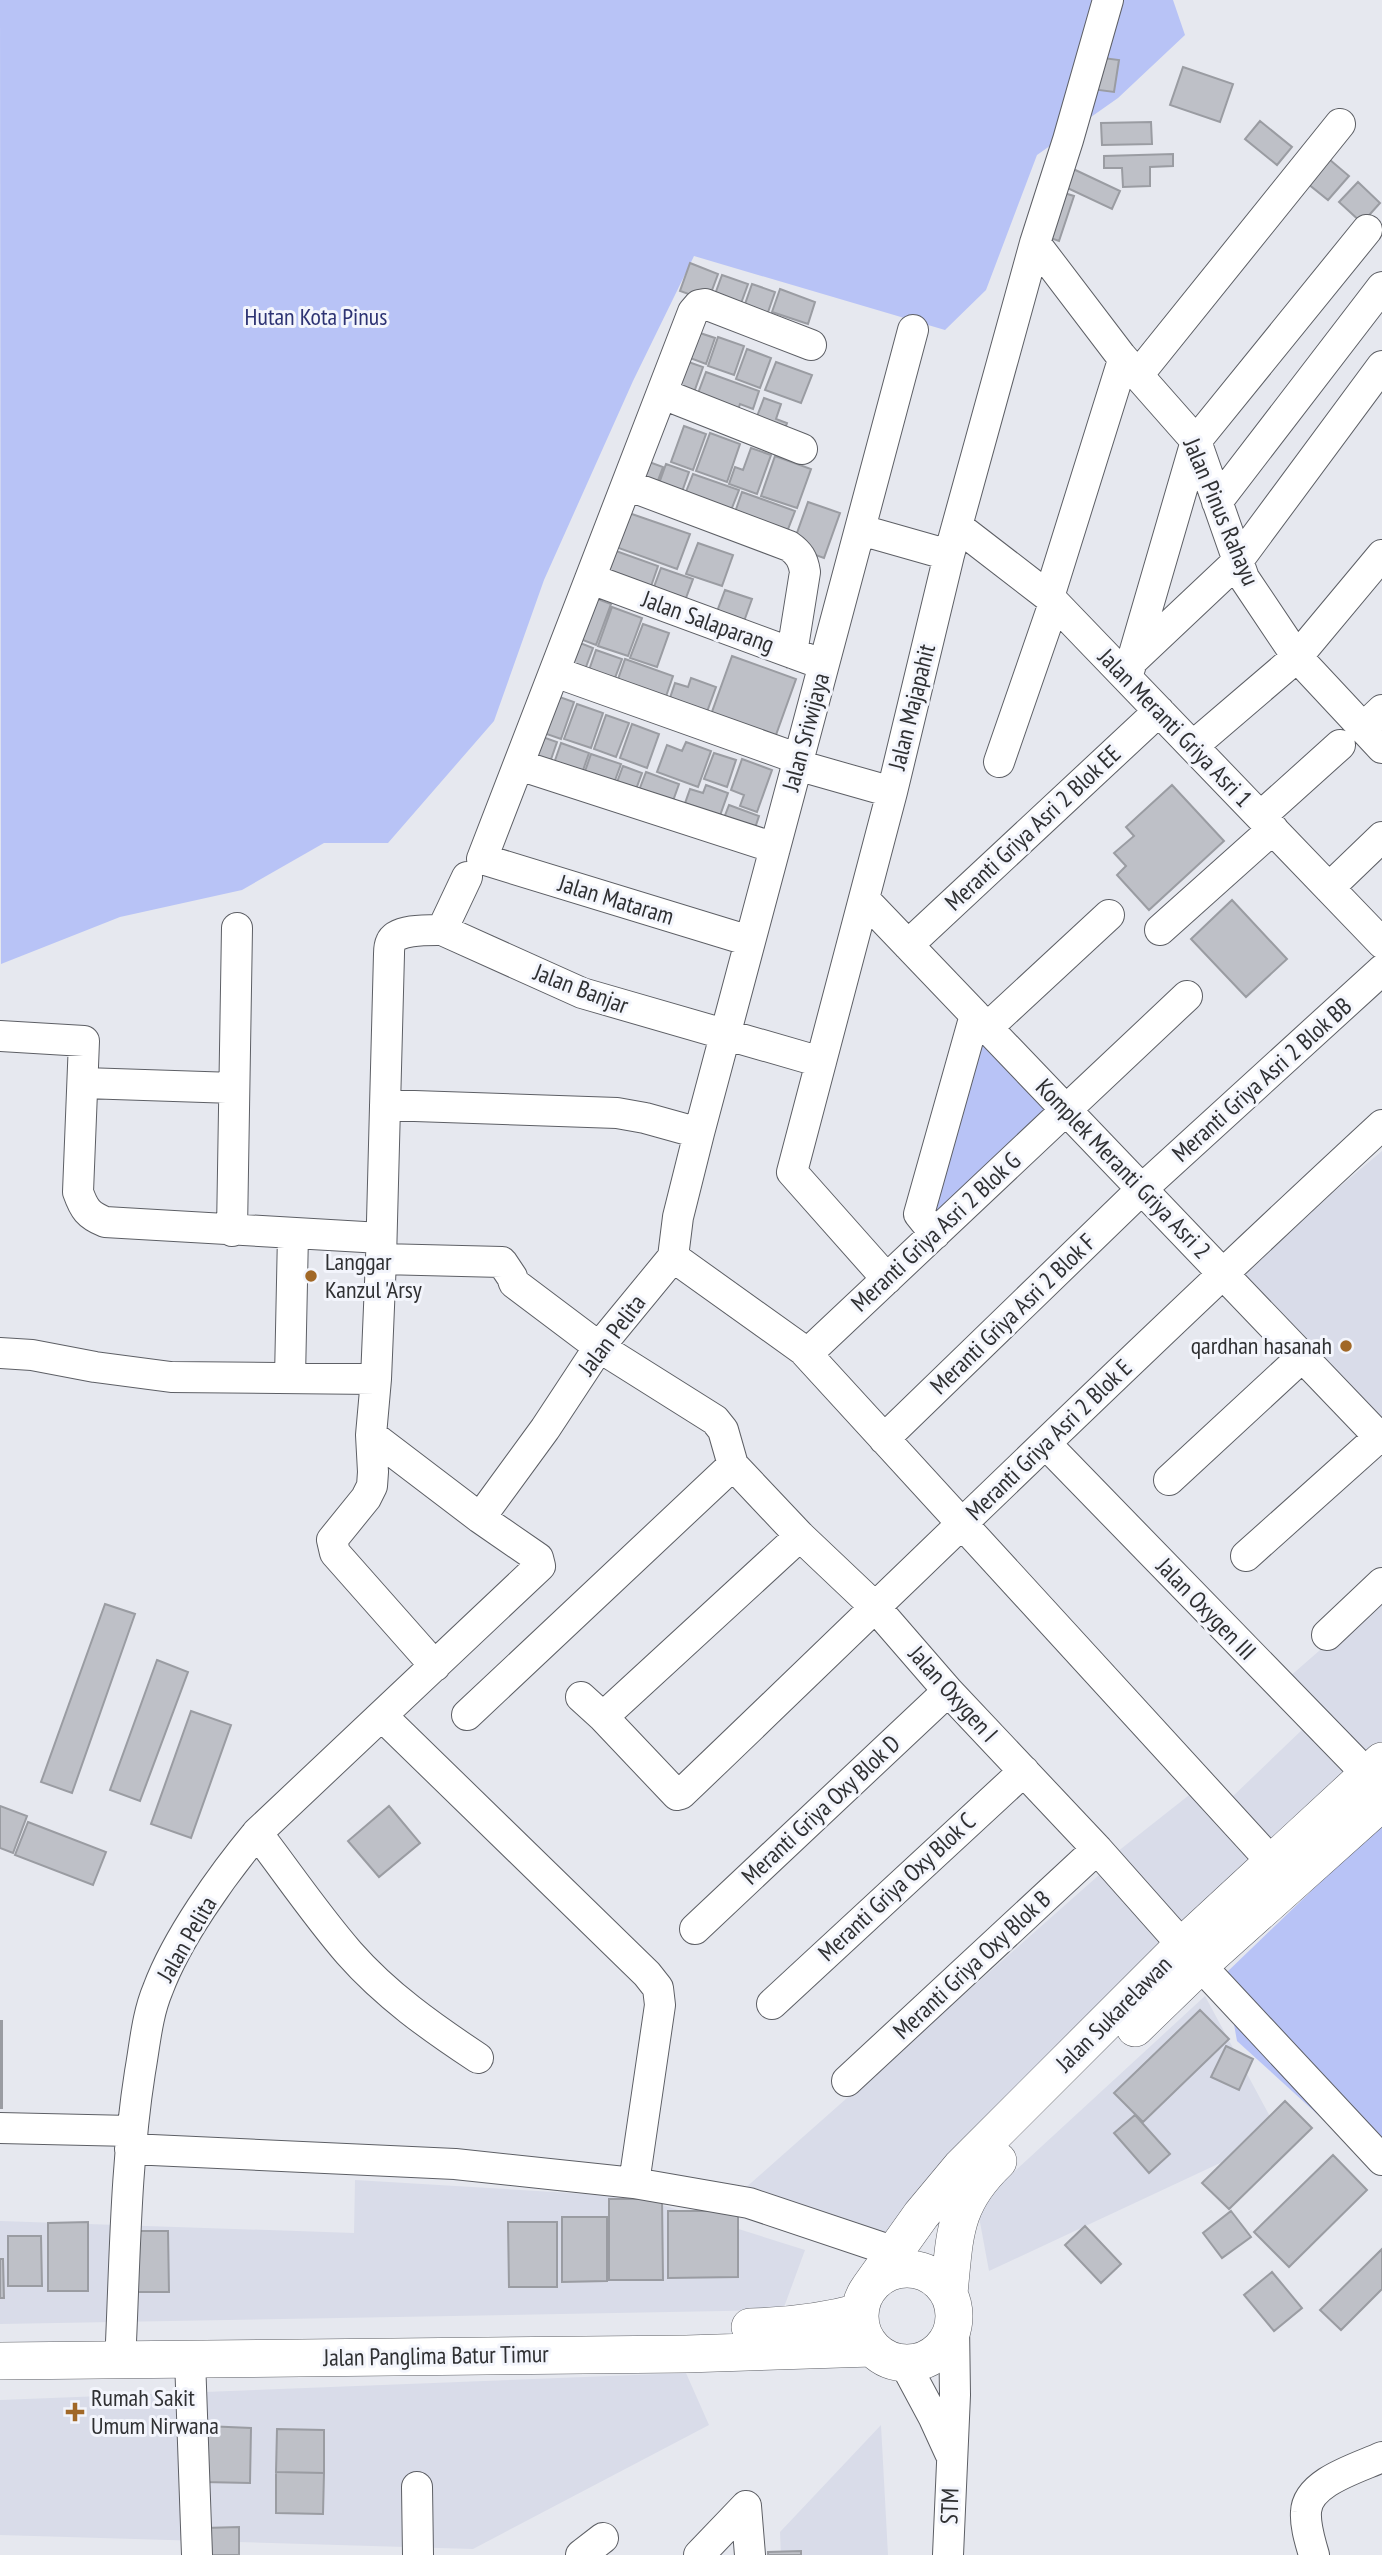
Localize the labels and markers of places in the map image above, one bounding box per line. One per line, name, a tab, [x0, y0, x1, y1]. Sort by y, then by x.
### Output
place label: Langgar Kanzul 'Arsy	[325, 1246, 422, 1305]
marker: Langgar Kanzul 'Arsy	[303, 1268, 319, 1284]
place label: qardhan hasanah	[1191, 1330, 1332, 1361]
marker: qardhan hasanah	[1338, 1338, 1354, 1354]
place label: Rumah Sakit Umum Nirwana	[91, 2382, 219, 2441]
marker: Rumah Sakit Umum Nirwana	[65, 2402, 85, 2422]

